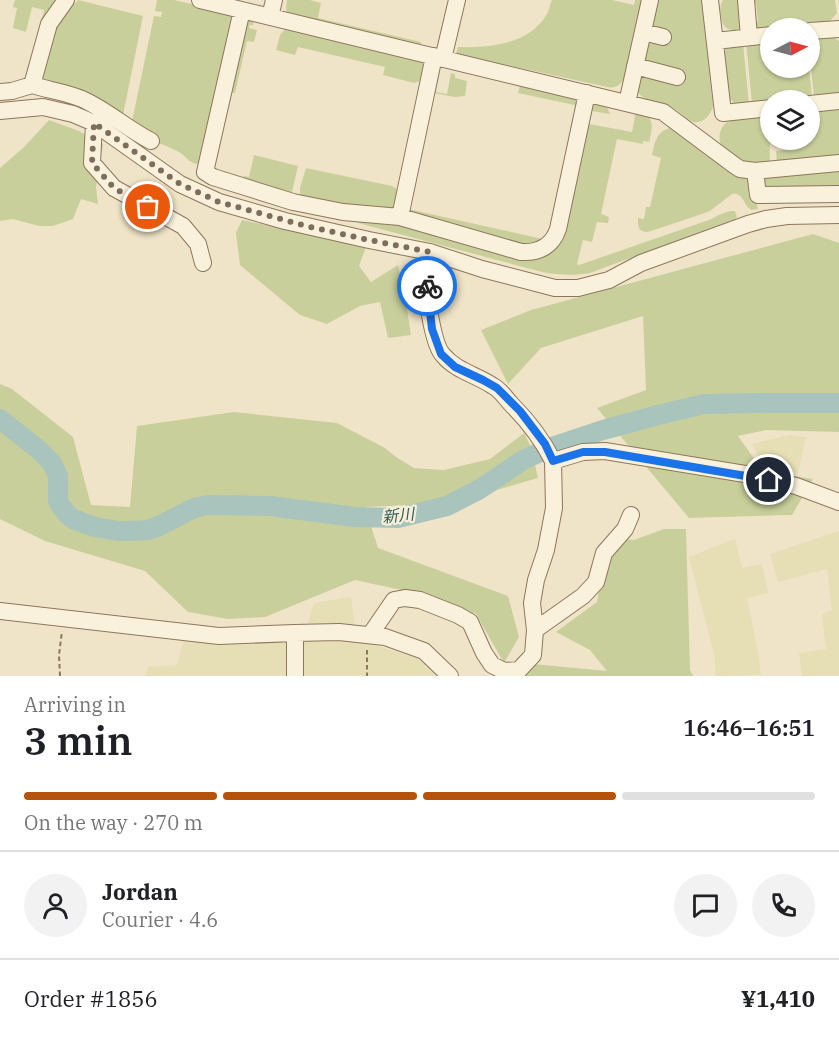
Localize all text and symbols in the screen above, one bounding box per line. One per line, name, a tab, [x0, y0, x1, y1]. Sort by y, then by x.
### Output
north arrow	[760, 18, 820, 78]
map controls	[760, 18, 820, 150]
button: layers	[760, 90, 820, 150]
pin	[122, 181, 173, 232]
icon: bag	[131, 190, 164, 223]
courier	[397, 256, 457, 316]
icon: bike	[411, 270, 444, 303]
pin	[743, 454, 794, 505]
icon: home	[752, 463, 785, 496]
water label: 新川	[381, 503, 417, 527]
text: Arriving in	[24, 691, 126, 718]
text: 16:46–16:51	[683, 713, 815, 742]
text: 3 min	[24, 715, 132, 766]
text: On the way · 270 m	[24, 809, 203, 836]
button: person	[24, 874, 87, 937]
button: chat	[674, 874, 737, 937]
button: phone	[752, 874, 815, 937]
text: Jordan	[102, 877, 178, 906]
text: Courier · 4.6	[102, 906, 218, 933]
text: Order #1856	[24, 984, 158, 1013]
text: ¥1,410	[741, 984, 815, 1013]

